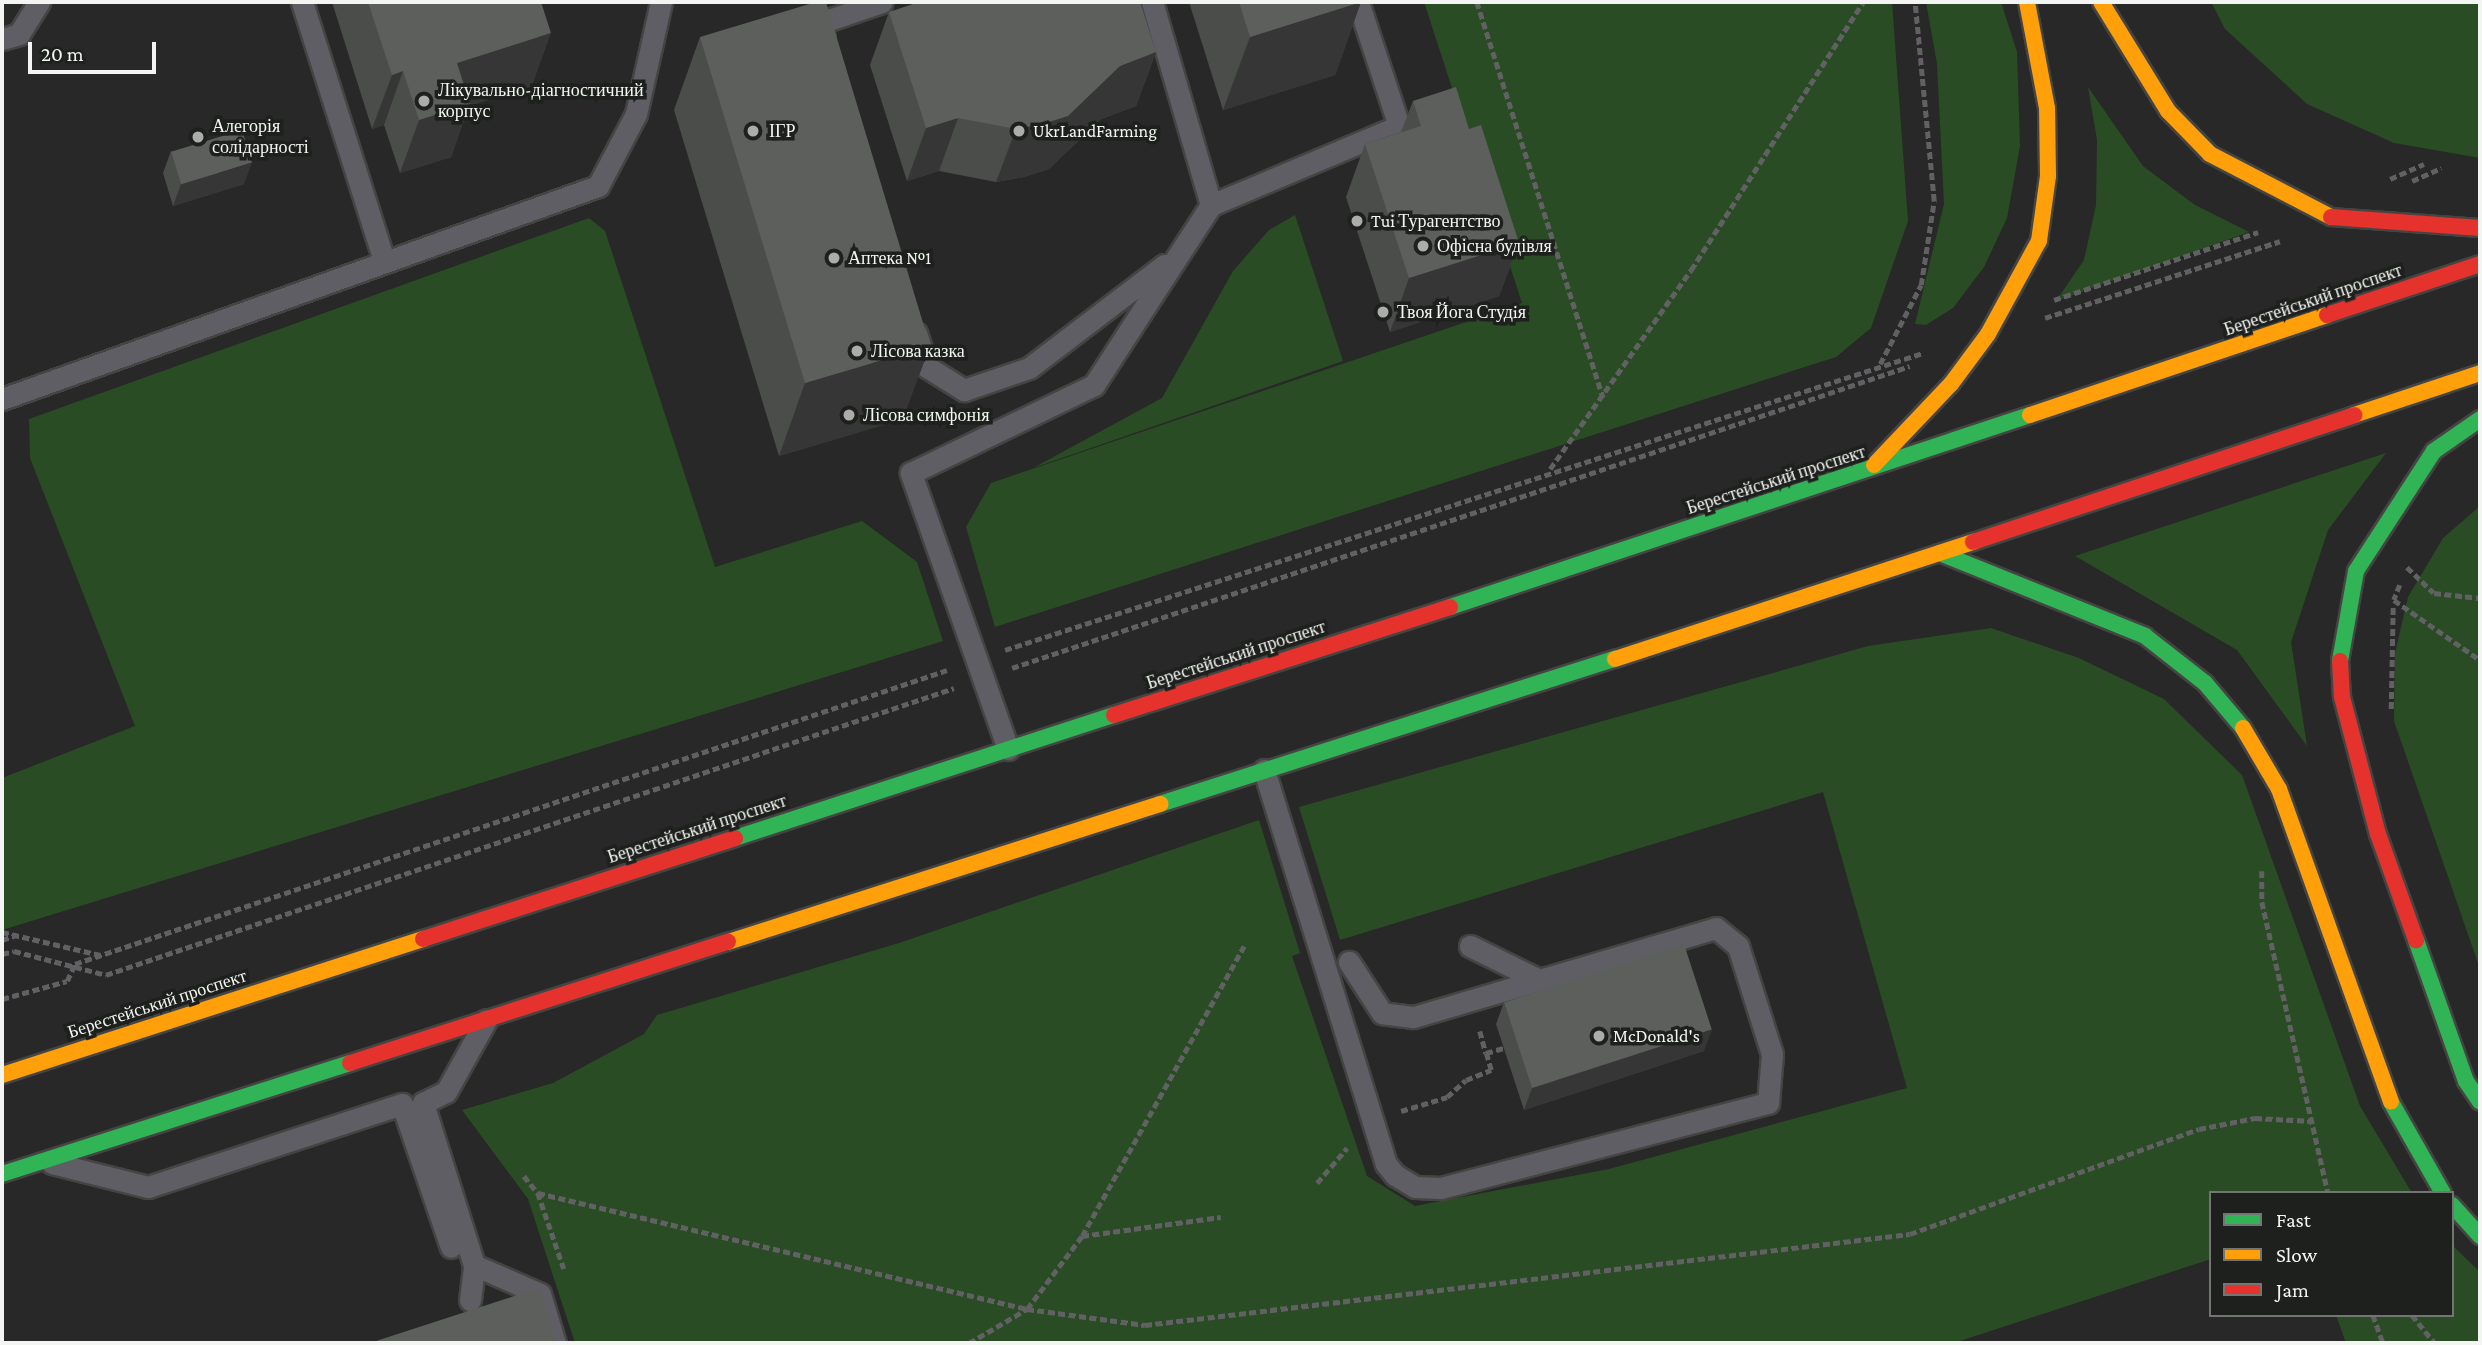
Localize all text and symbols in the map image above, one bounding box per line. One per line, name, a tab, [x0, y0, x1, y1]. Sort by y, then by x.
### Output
scale bar	[32, 28, 159, 72]
text: 20 m	[41, 42, 84, 66]
place label: Лікувально-діагностичний корпус	[438, 80, 644, 122]
marker: Лікувально-діагностичний корпус	[416, 93, 432, 109]
place label: Алегорія солідарності	[212, 116, 309, 158]
place label: ІГР	[769, 120, 795, 142]
place label: UkrLandFarming	[1033, 120, 1157, 142]
marker: ІГР	[743, 121, 763, 141]
marker: UkrLandFarming	[1011, 123, 1027, 139]
marker: Алегорія солідарності	[190, 129, 206, 145]
place label: Tui Турагентство	[1371, 210, 1501, 232]
marker: Tui Турагентство	[1349, 213, 1365, 229]
place label: Офісна будівля	[1437, 235, 1552, 257]
marker: Офісна будівля	[1415, 238, 1431, 254]
place label: Аптека №1	[848, 247, 931, 269]
marker: Аптека №1	[826, 250, 842, 266]
street label: Берестейський проспект	[2221, 259, 2405, 341]
place label: Твоя Йога Студiя	[1397, 301, 1526, 323]
marker: Твоя Йога Студiя	[1375, 304, 1391, 320]
place label: Лісова казка	[871, 340, 965, 362]
marker: Лісова казка	[849, 343, 865, 359]
place label: Лісова симфонія	[863, 404, 989, 426]
marker: Лісова симфонія	[841, 407, 857, 423]
street label: Берестейський проспект	[1684, 441, 1868, 519]
street label: Берестейський проспект	[1144, 616, 1328, 694]
street label: Берестейський проспект	[605, 790, 789, 868]
street label: Берестейський проспект	[65, 965, 249, 1043]
place label: McDonald's	[1613, 1025, 1700, 1047]
marker: McDonald's	[1591, 1028, 1607, 1044]
legend	[2209, 1191, 2454, 1317]
text: Fast	[2276, 1208, 2311, 1232]
text: Slow	[2276, 1243, 2317, 1267]
text: Jam	[2276, 1278, 2309, 1302]

